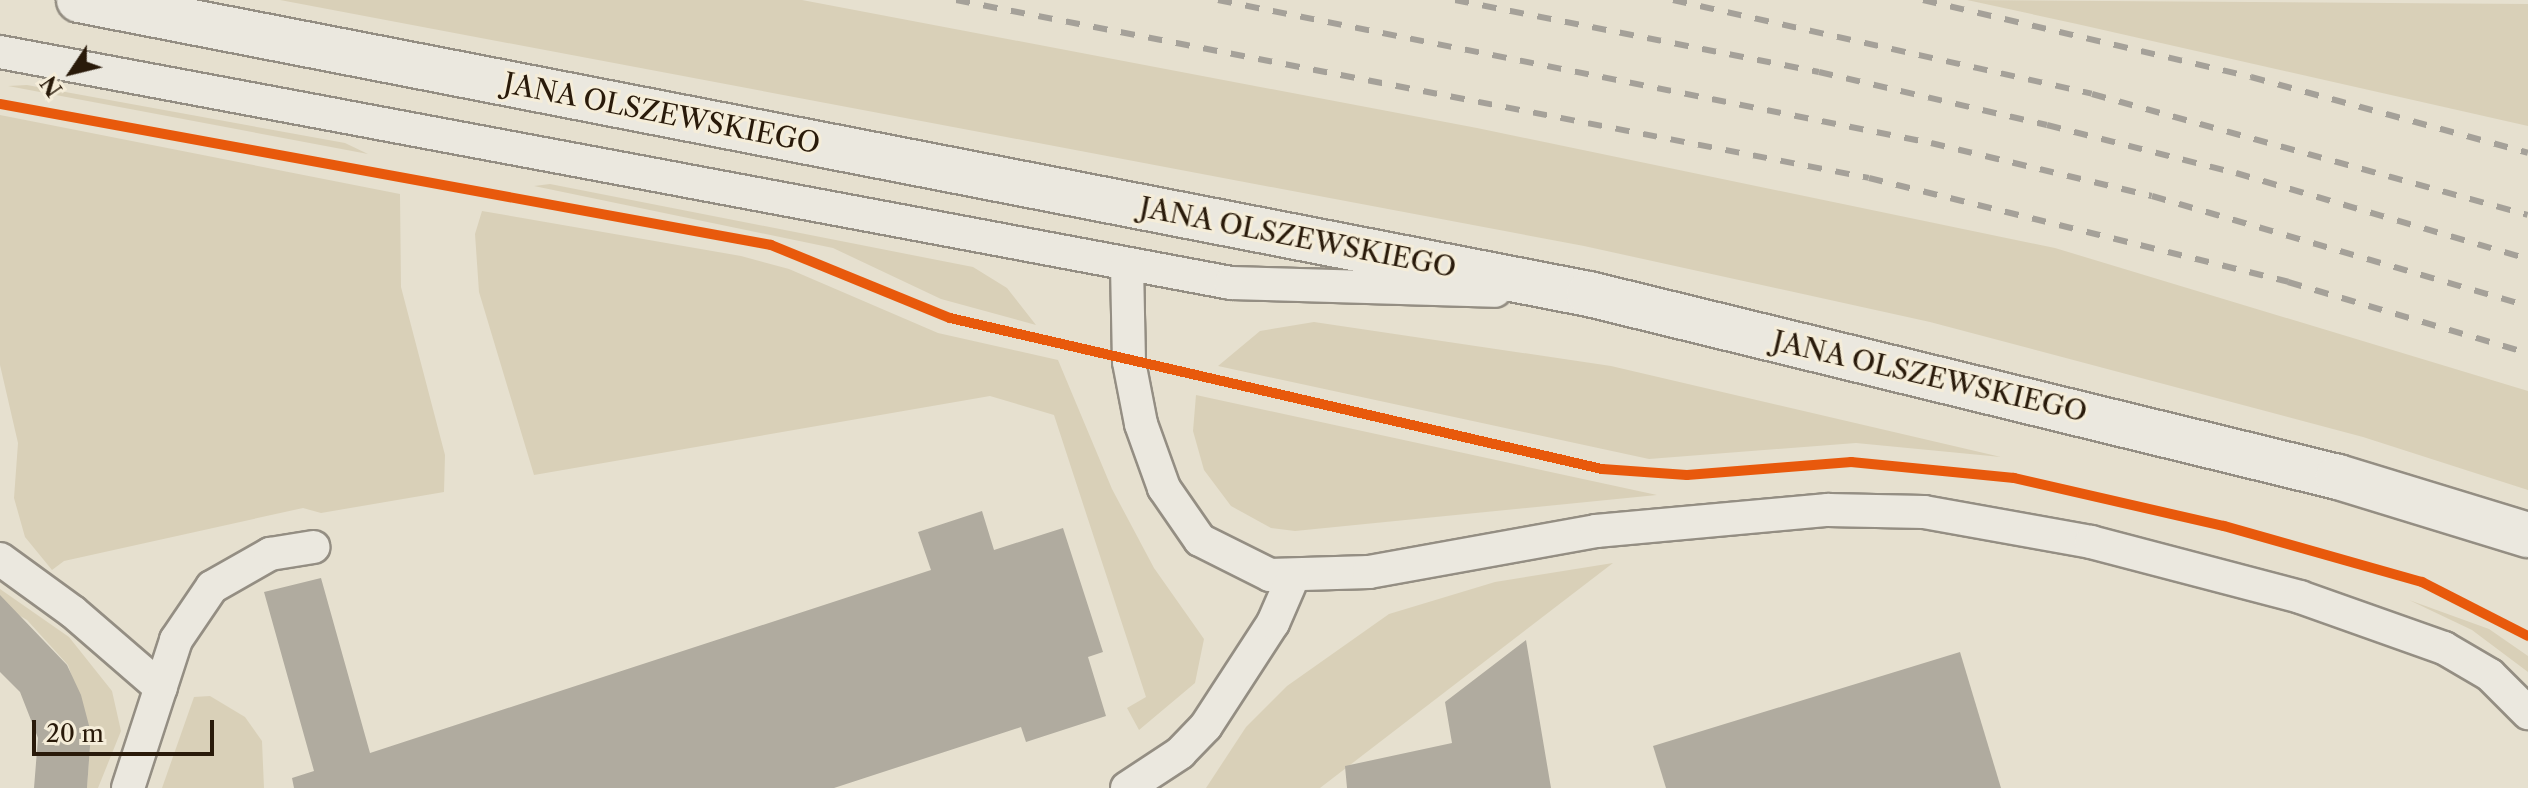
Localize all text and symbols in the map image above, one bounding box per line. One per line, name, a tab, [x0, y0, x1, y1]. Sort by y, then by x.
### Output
north arrow	[32, 32, 112, 112]
street label: JANA OLSZEWSKIEGO	[500, 66, 824, 160]
text: N	[35, 70, 68, 102]
street label: JANA OLSZEWSKIEGO	[1136, 190, 1460, 284]
street label: JANA OLSZEWSKIEGO	[1769, 323, 2091, 429]
scale bar	[36, 704, 218, 754]
text: 20 m	[46, 719, 104, 748]

